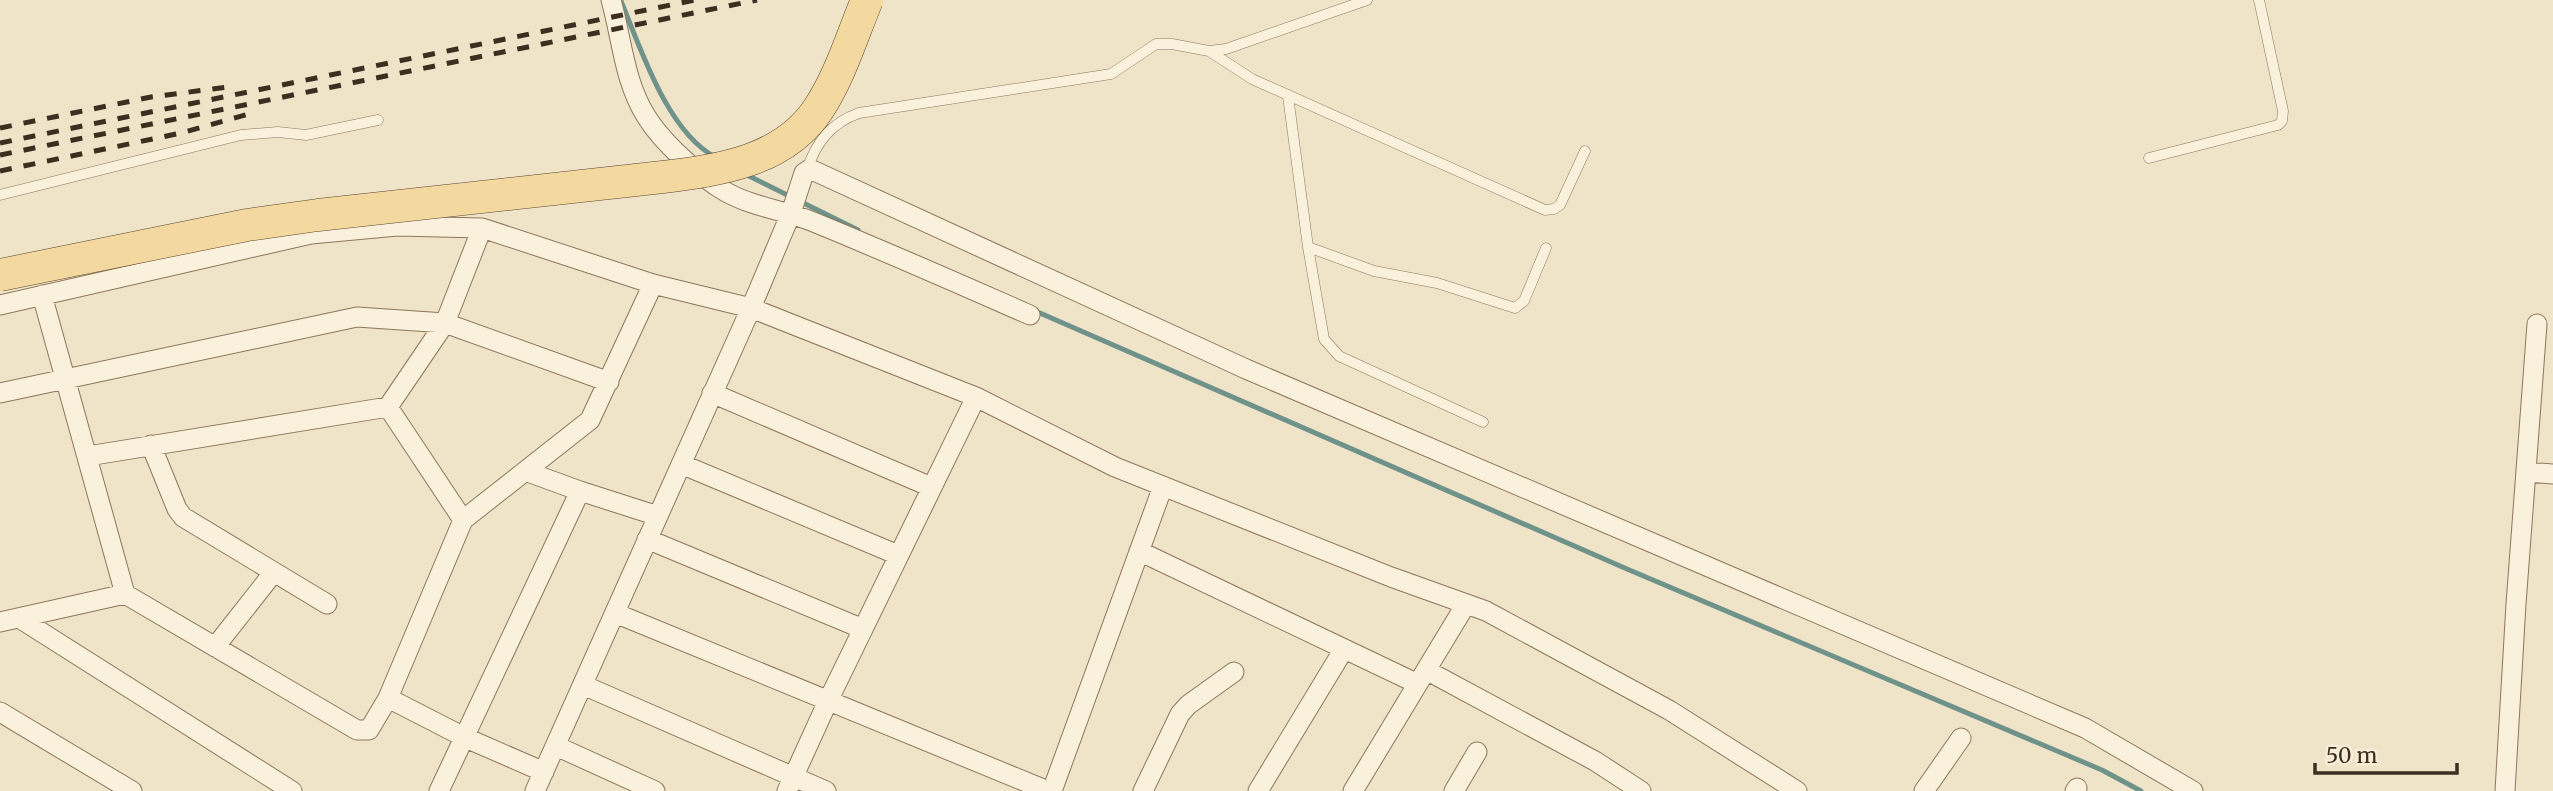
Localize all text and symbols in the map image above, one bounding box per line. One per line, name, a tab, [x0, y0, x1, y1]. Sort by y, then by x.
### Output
scale bar	[2315, 732, 2457, 776]
text: 50 m	[2326, 742, 2377, 769]

